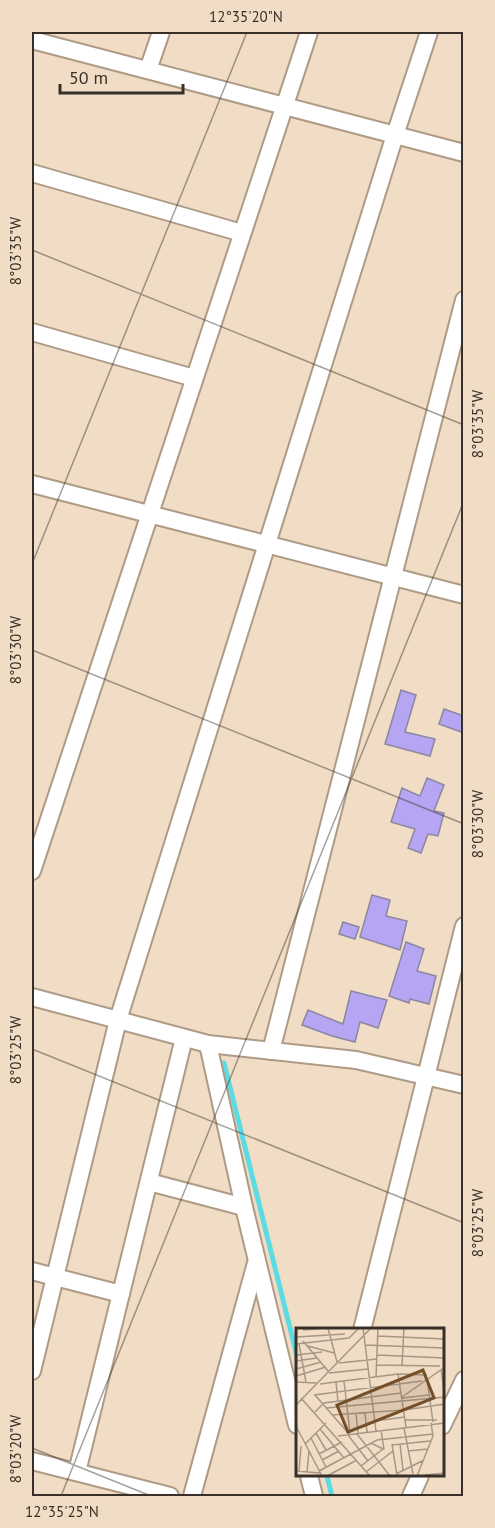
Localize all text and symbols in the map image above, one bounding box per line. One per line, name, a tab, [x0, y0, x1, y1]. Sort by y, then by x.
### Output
text: 12°35'20"N	[209, 7, 283, 26]
scale bar	[60, 57, 183, 95]
text: 50 m	[69, 66, 108, 89]
text: 8°03'35"W	[6, 216, 25, 285]
text: 8°03'35"W	[468, 389, 487, 458]
text: 8°03'30"W	[6, 615, 25, 684]
text: 8°03'30"W	[468, 789, 487, 858]
text: 8°03'25"W	[6, 1015, 25, 1084]
text: 8°03'25"W	[468, 1188, 487, 1257]
inset map	[296, 1328, 444, 1477]
text: 8°03'20"W	[6, 1414, 25, 1483]
text: 12°35'25"N	[25, 1502, 99, 1521]

